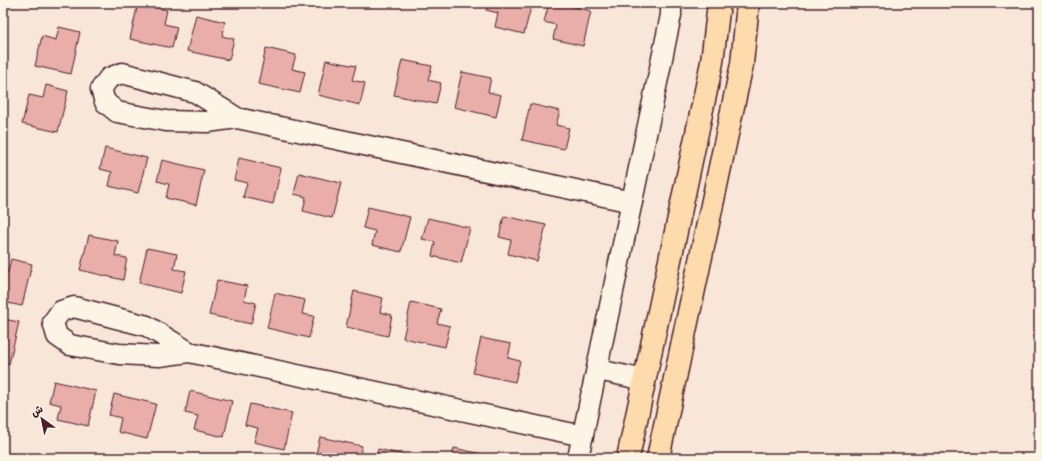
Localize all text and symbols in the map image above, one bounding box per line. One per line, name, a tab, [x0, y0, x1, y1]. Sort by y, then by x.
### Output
north arrow	[22, 399, 62, 439]
text: ش	[28, 401, 47, 421]

